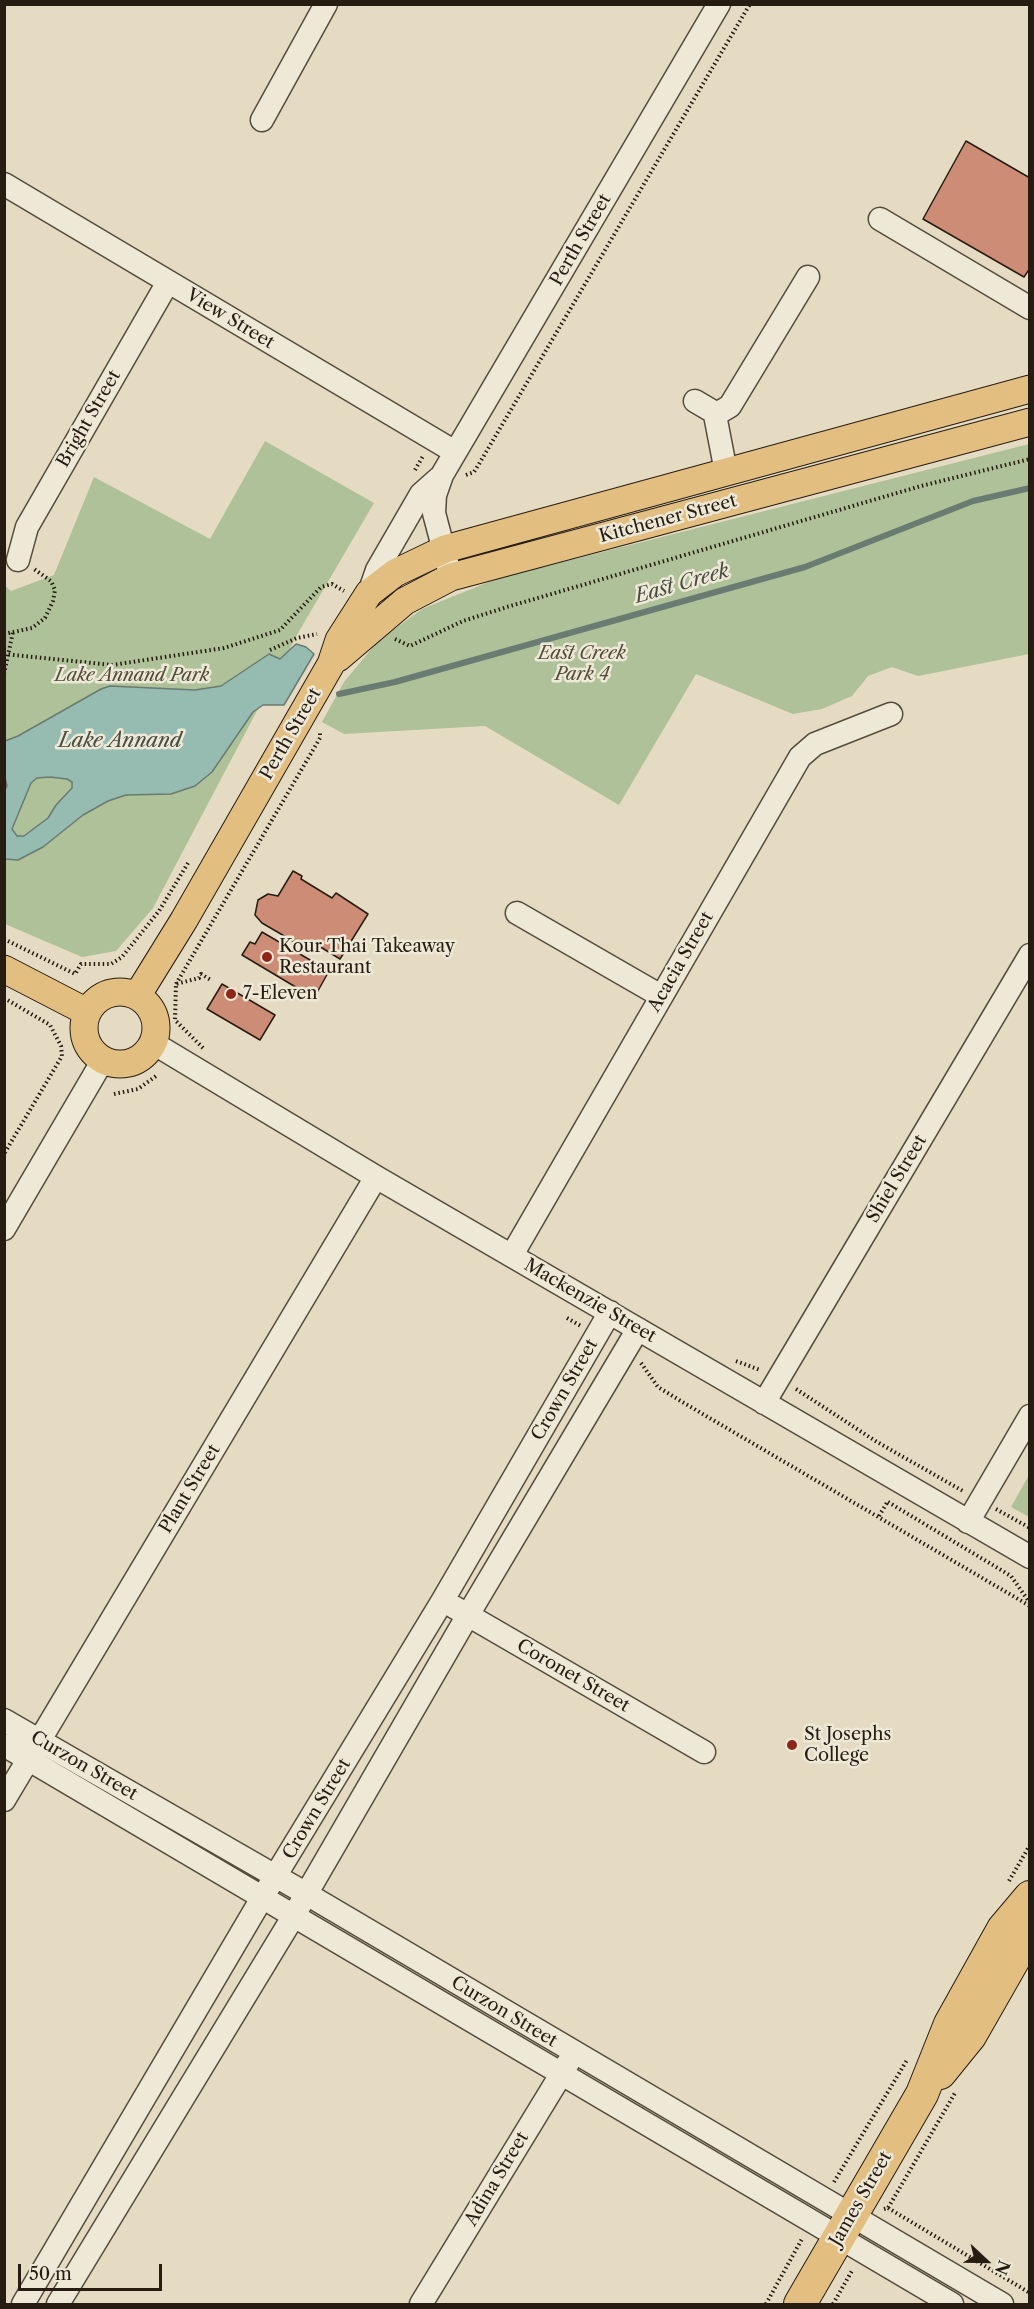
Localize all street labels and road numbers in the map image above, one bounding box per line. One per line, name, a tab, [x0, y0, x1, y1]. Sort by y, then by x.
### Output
street label: Perth Street	[546, 190, 616, 290]
street label: View Street	[182, 284, 278, 354]
street label: Bright Street	[53, 367, 125, 471]
street label: Kitchener Street	[597, 490, 739, 548]
street label: Perth Street	[256, 684, 326, 784]
street label: Acacia Street	[644, 908, 718, 1016]
street label: Shiel Street	[862, 1131, 932, 1227]
street label: Mackenzie Street	[520, 1254, 660, 1348]
street label: Crown Street	[527, 1335, 603, 1445]
street label: Plant Street	[155, 1441, 225, 1537]
street label: Coronet Street	[513, 1635, 633, 1717]
street label: Curzon Street	[27, 1727, 141, 1805]
street label: Crown Street	[278, 1755, 356, 1863]
street label: Curzon Street	[447, 1972, 561, 2052]
street label: Adina Street	[460, 2128, 534, 2230]
street label: James Street	[825, 2148, 897, 2250]

